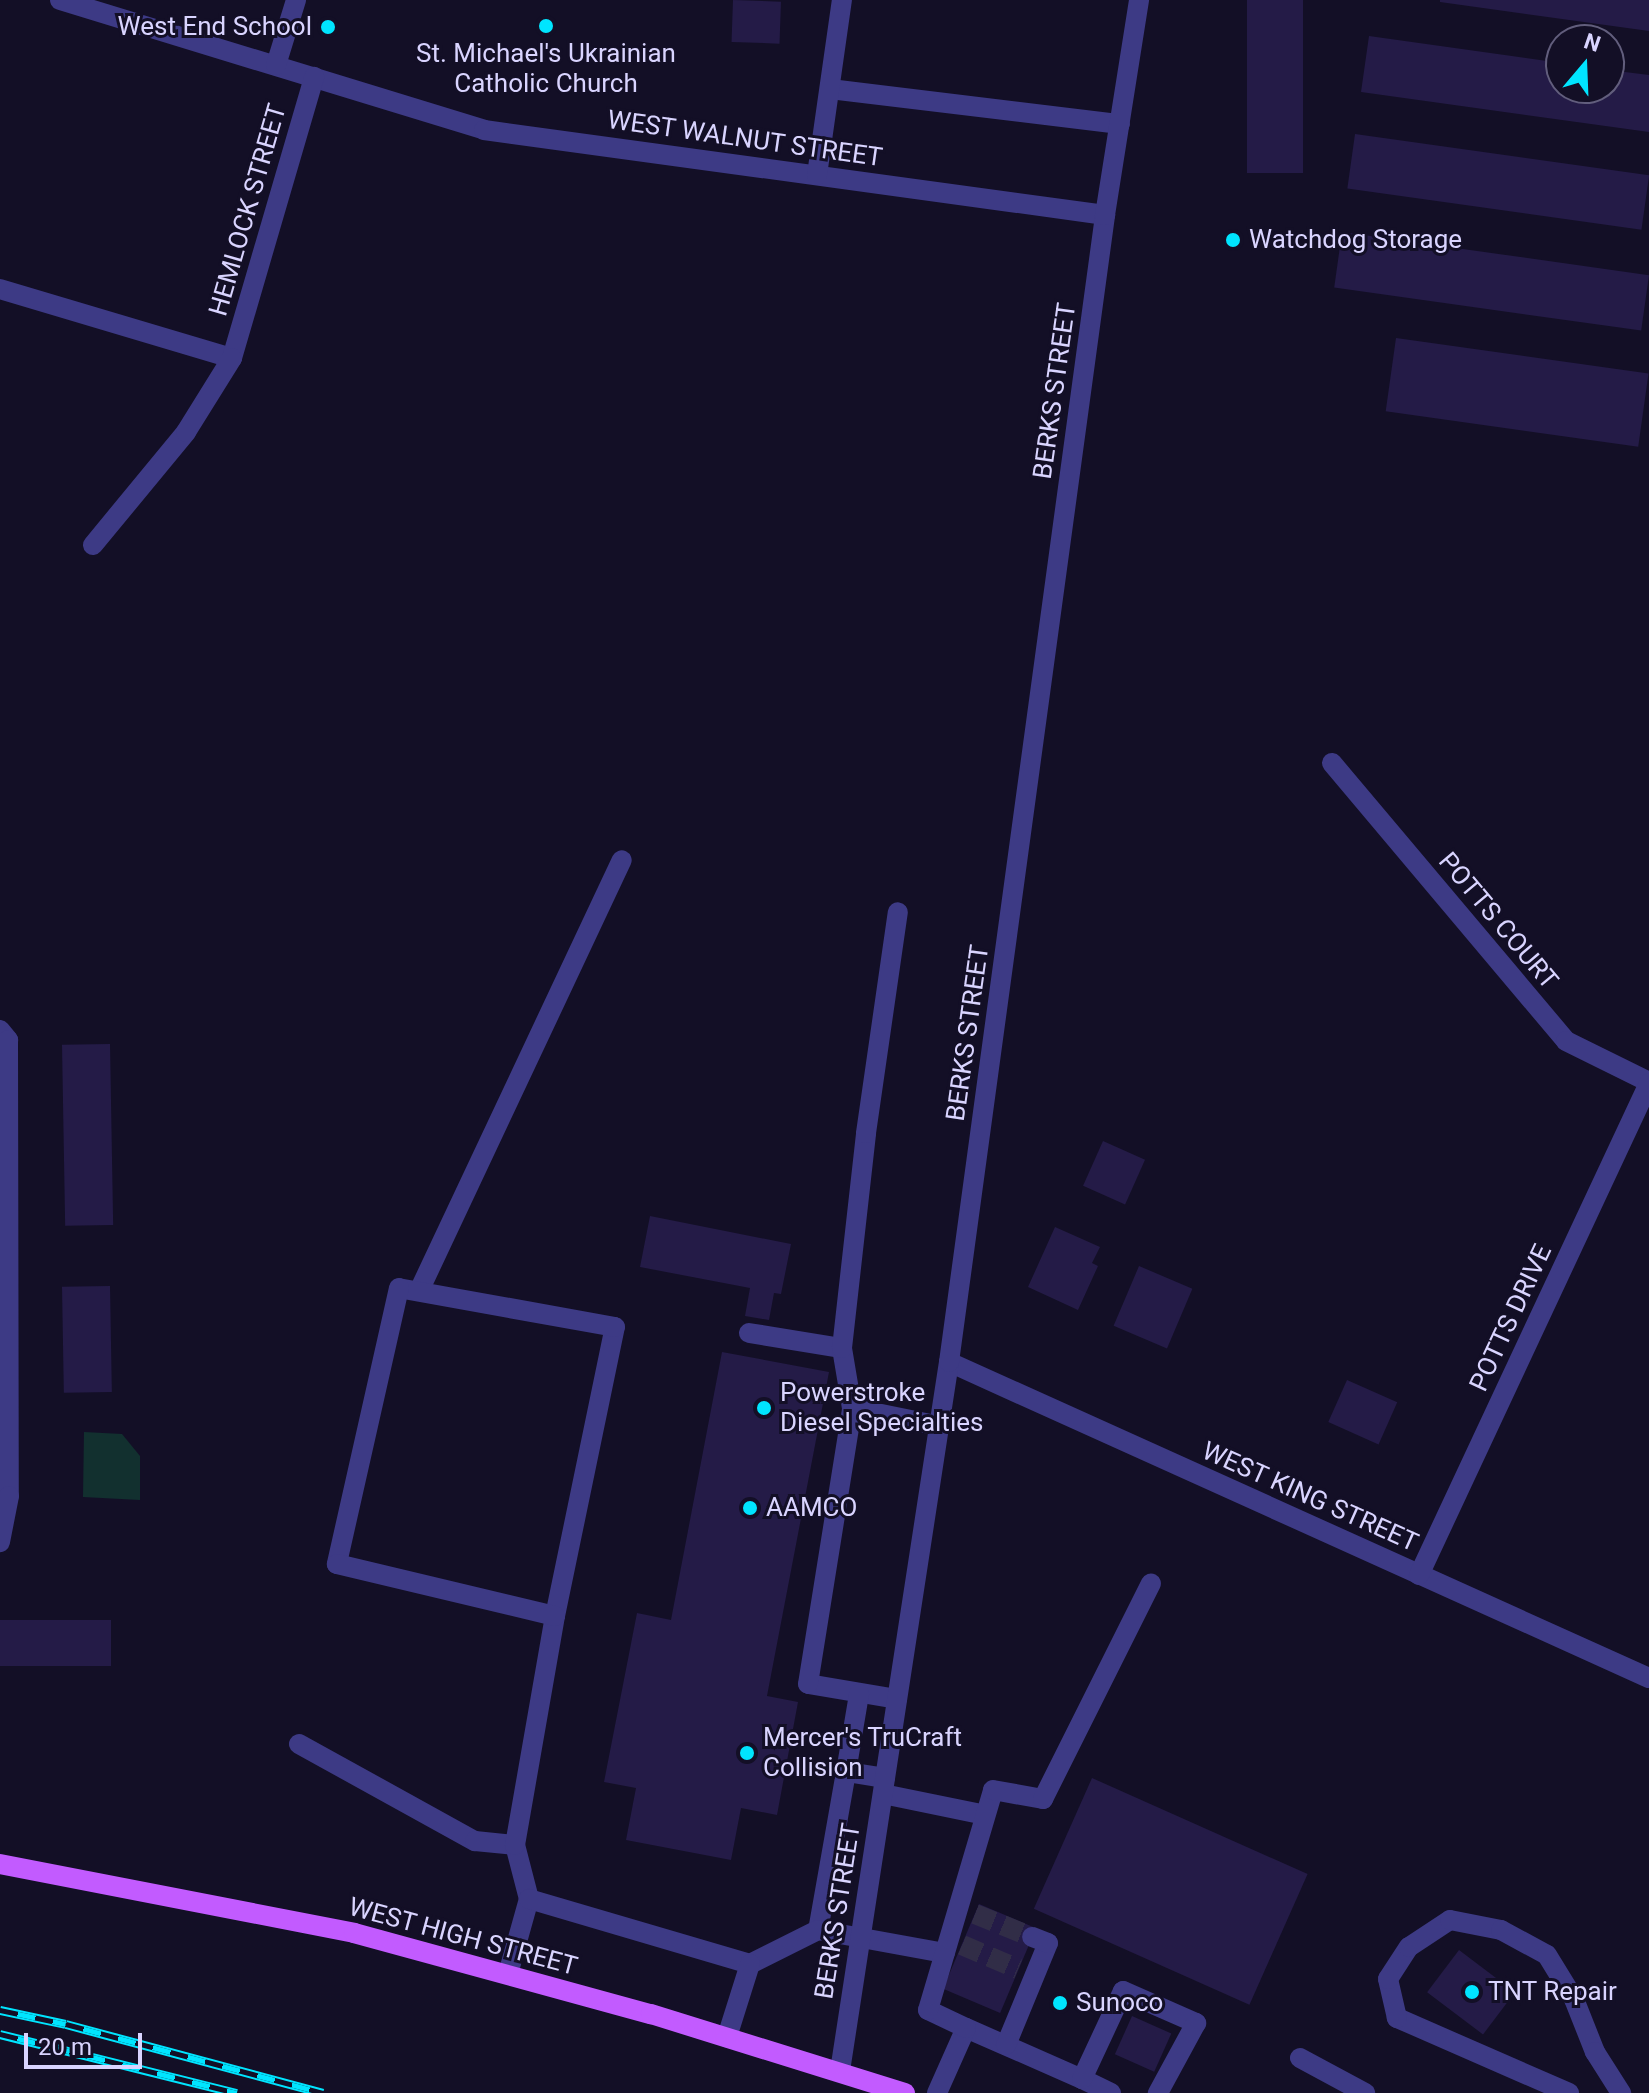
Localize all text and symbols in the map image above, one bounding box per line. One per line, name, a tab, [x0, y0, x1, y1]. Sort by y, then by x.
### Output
place label: West End School	[118, 11, 312, 43]
marker: St. Michael's Ukrainian Catholic Church	[537, 17, 555, 35]
marker: West End School	[319, 18, 337, 36]
north arrow	[1545, 24, 1625, 104]
text: N	[1581, 28, 1604, 57]
place label: St. Michael's Ukrainian Catholic Church	[416, 38, 676, 100]
street label: HEMLOCK STREET	[203, 100, 293, 320]
street label: WEST WALNUT STREET	[605, 104, 885, 174]
place label: Watchdog Storage	[1249, 224, 1462, 256]
marker: Watchdog Storage	[1224, 231, 1242, 249]
street label: BERKS STREET	[1027, 301, 1083, 481]
street label: POTTS COURT	[1432, 846, 1564, 996]
street label: BERKS STREET	[940, 943, 996, 1123]
street label: POTTS DRIVE	[1463, 1240, 1559, 1396]
place label: Powerstroke Diesel Specialties	[780, 1377, 983, 1438]
marker: Powerstroke Diesel Specialties	[755, 1399, 773, 1417]
street label: WEST KING STREET	[1197, 1435, 1423, 1559]
place label: AAMCO	[766, 1492, 857, 1524]
marker: AAMCO	[741, 1499, 759, 1517]
place label: Mercer's TruCraft Collision	[763, 1722, 962, 1784]
marker: Mercer's TruCraft Collision	[738, 1744, 756, 1762]
street label: BERKS STREET	[809, 1821, 867, 2001]
street label: WEST HIGH STREET	[345, 1891, 581, 1983]
place label: TNT Repair	[1488, 1976, 1617, 2008]
marker: TNT Repair	[1463, 1983, 1481, 2001]
place label: Sunoco	[1076, 1987, 1163, 2019]
marker: Sunoco	[1051, 1994, 1069, 2012]
scale bar	[28, 2017, 146, 2067]
text: 20 m	[38, 2033, 92, 2061]

